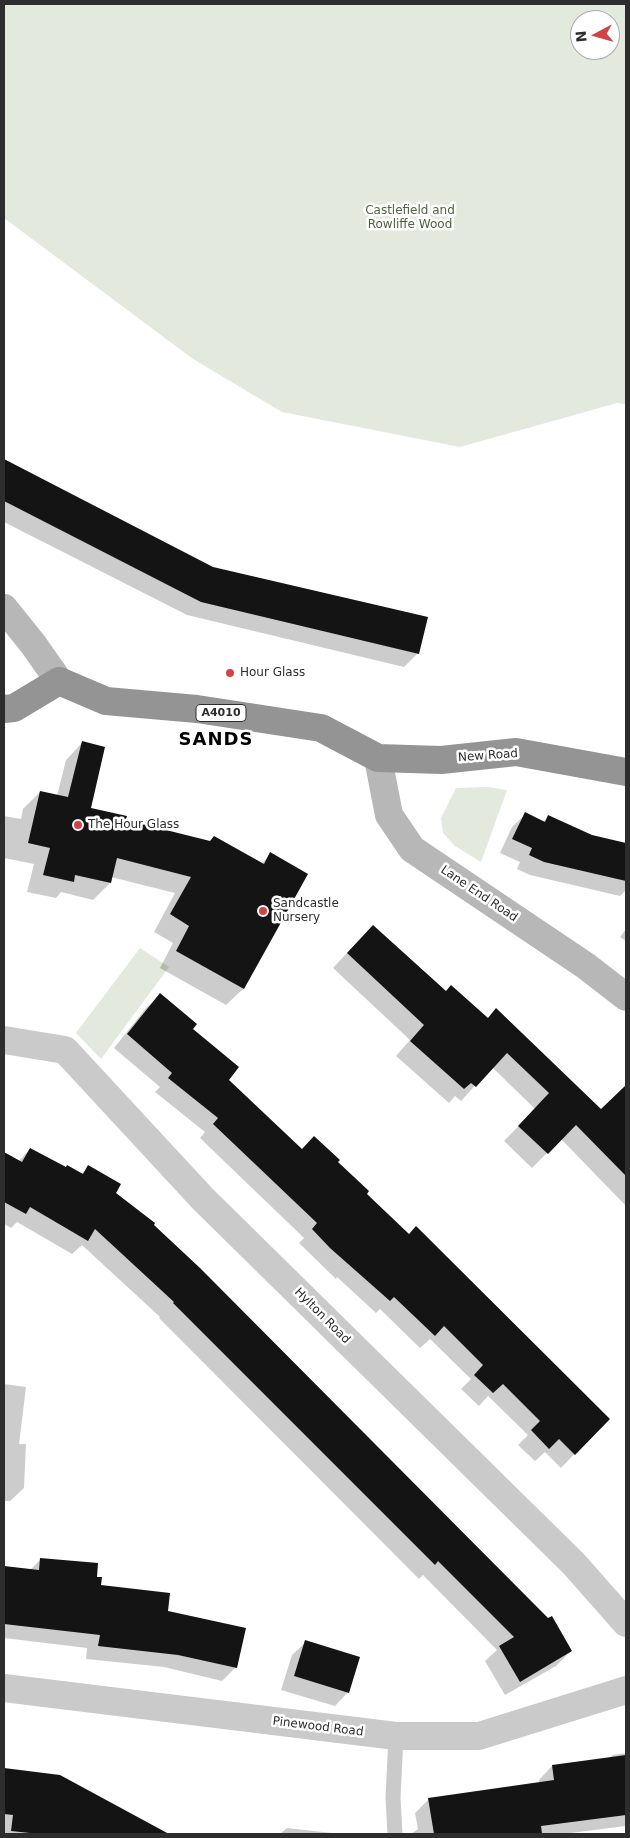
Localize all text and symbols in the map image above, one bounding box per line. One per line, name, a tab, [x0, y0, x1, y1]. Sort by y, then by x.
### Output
north arrow	[570, 10, 620, 60]
text: N	[573, 30, 590, 43]
park label: Castlefield and Rowliffe Wood	[365, 204, 455, 232]
place label: Hour Glass	[240, 666, 305, 680]
marker: Hour Glass	[224, 667, 236, 679]
road number: A4010	[196, 704, 246, 721]
district label: SANDS	[178, 729, 254, 751]
street label: New Road	[458, 747, 518, 765]
place label: The Hour Glass	[88, 818, 179, 832]
marker: The Hour Glass	[72, 819, 84, 831]
street label: Lane End Road	[438, 863, 520, 925]
place label: Sandcastle Nursery	[273, 897, 339, 925]
marker: Sandcastle Nursery	[257, 905, 269, 917]
street label: Hylton Road	[291, 1285, 353, 1347]
street label: Pinewood Road	[272, 1714, 364, 1740]

